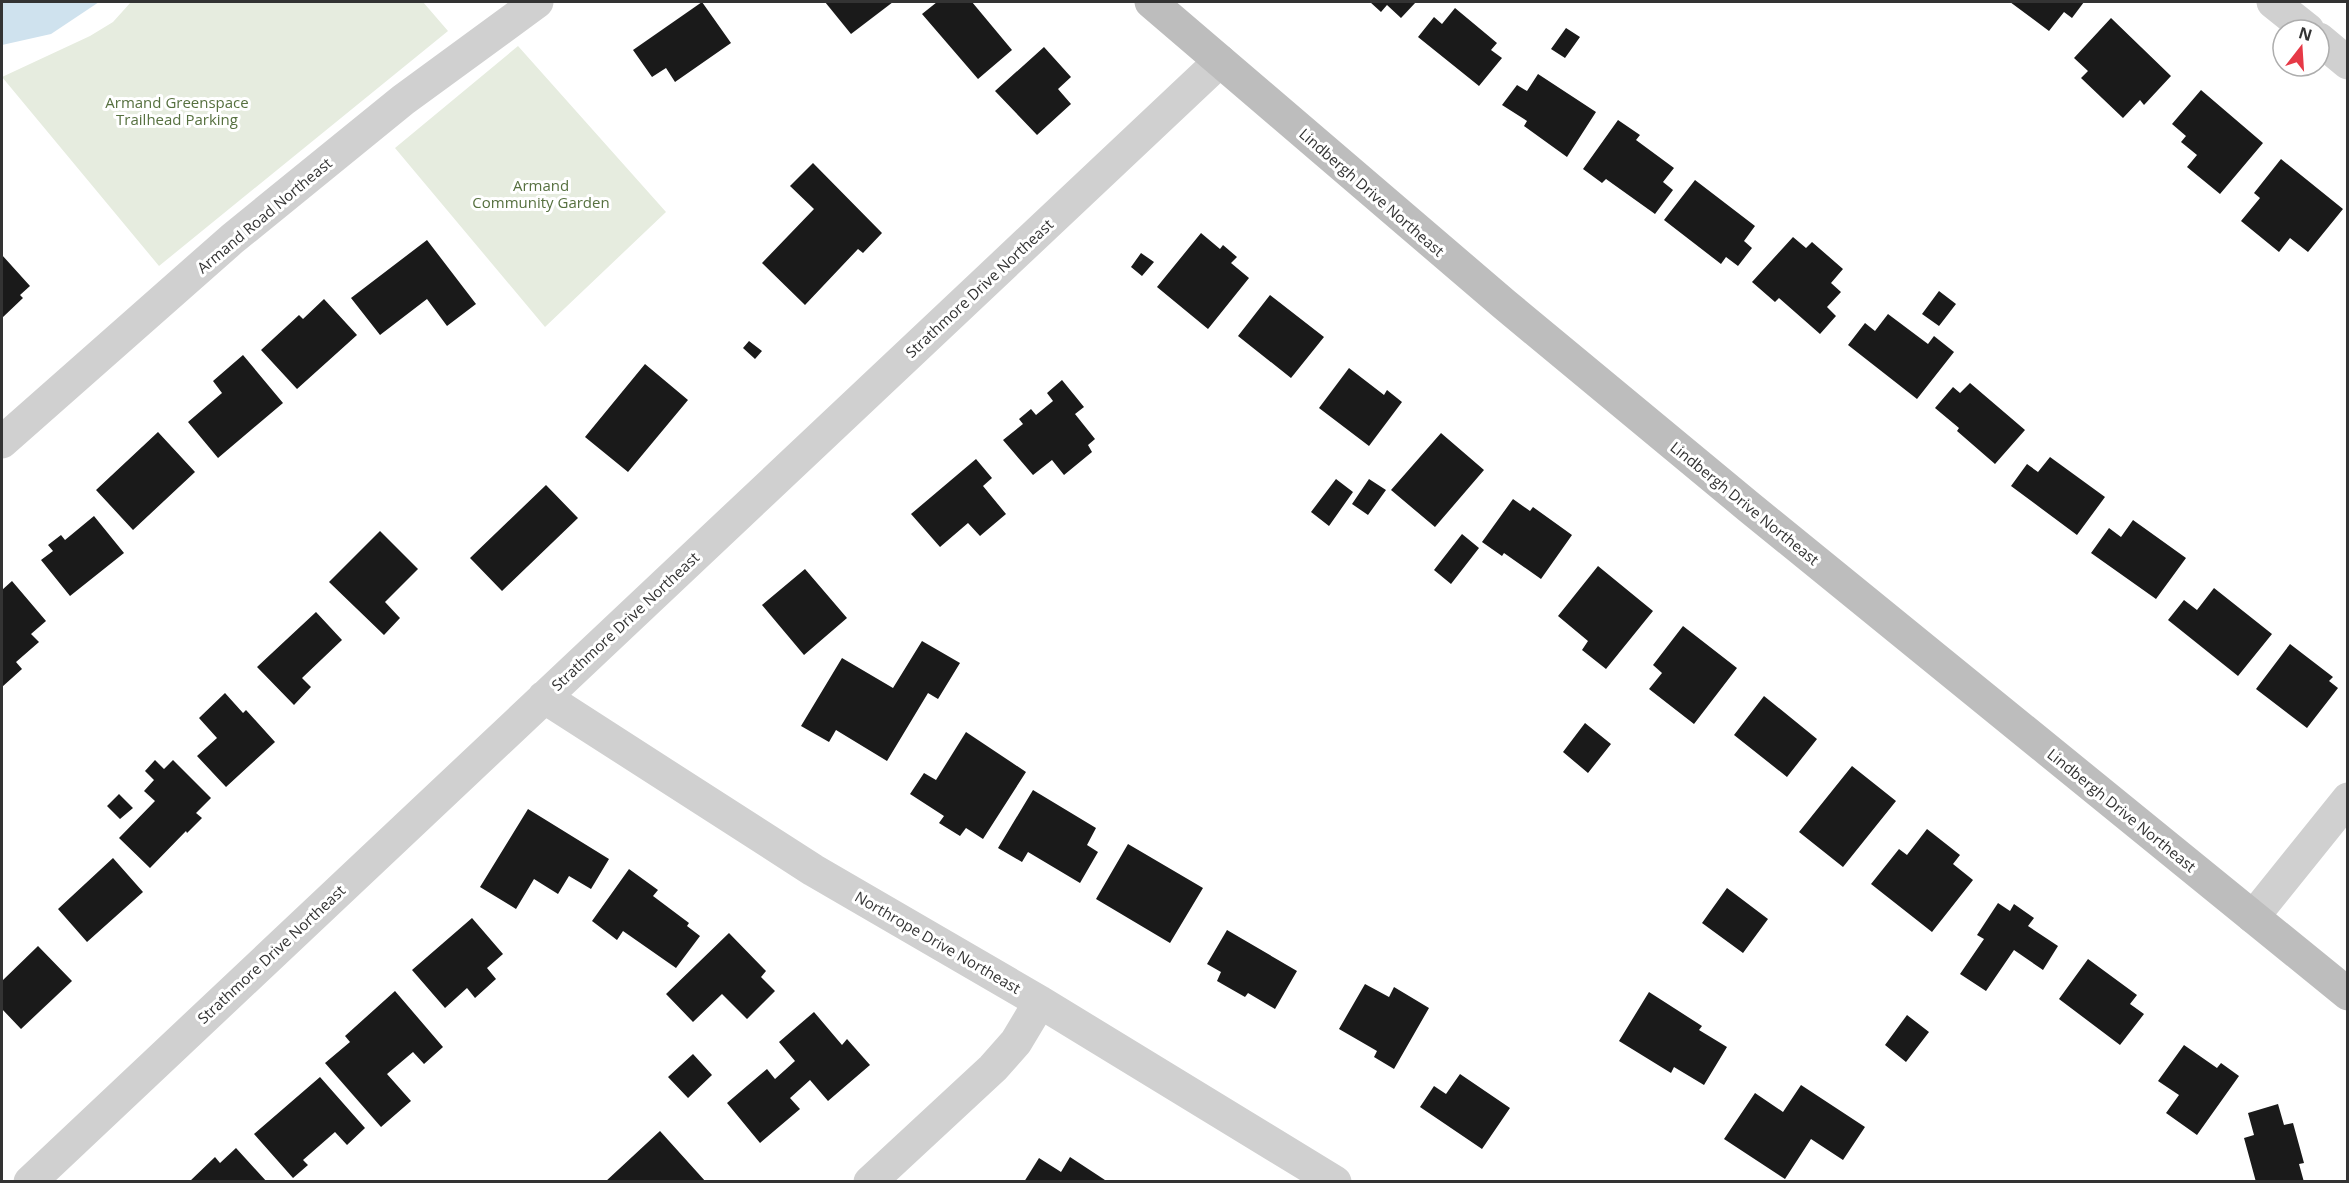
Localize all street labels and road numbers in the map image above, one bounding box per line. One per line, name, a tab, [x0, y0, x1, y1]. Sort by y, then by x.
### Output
street label: Lindbergh Drive Northeast	[1295, 123, 1449, 261]
street label: Armand Road Northeast	[192, 153, 336, 277]
street label: Strathmore Drive Northeast	[901, 214, 1057, 362]
street label: Lindbergh Drive Northeast	[1666, 437, 1824, 569]
street label: Strathmore Drive Northeast	[547, 547, 703, 695]
street label: Lindbergh Drive Northeast	[2043, 744, 2201, 876]
street label: Strathmore Drive Northeast	[193, 880, 349, 1028]
street label: Northrope Drive Northeast	[851, 886, 1025, 998]

